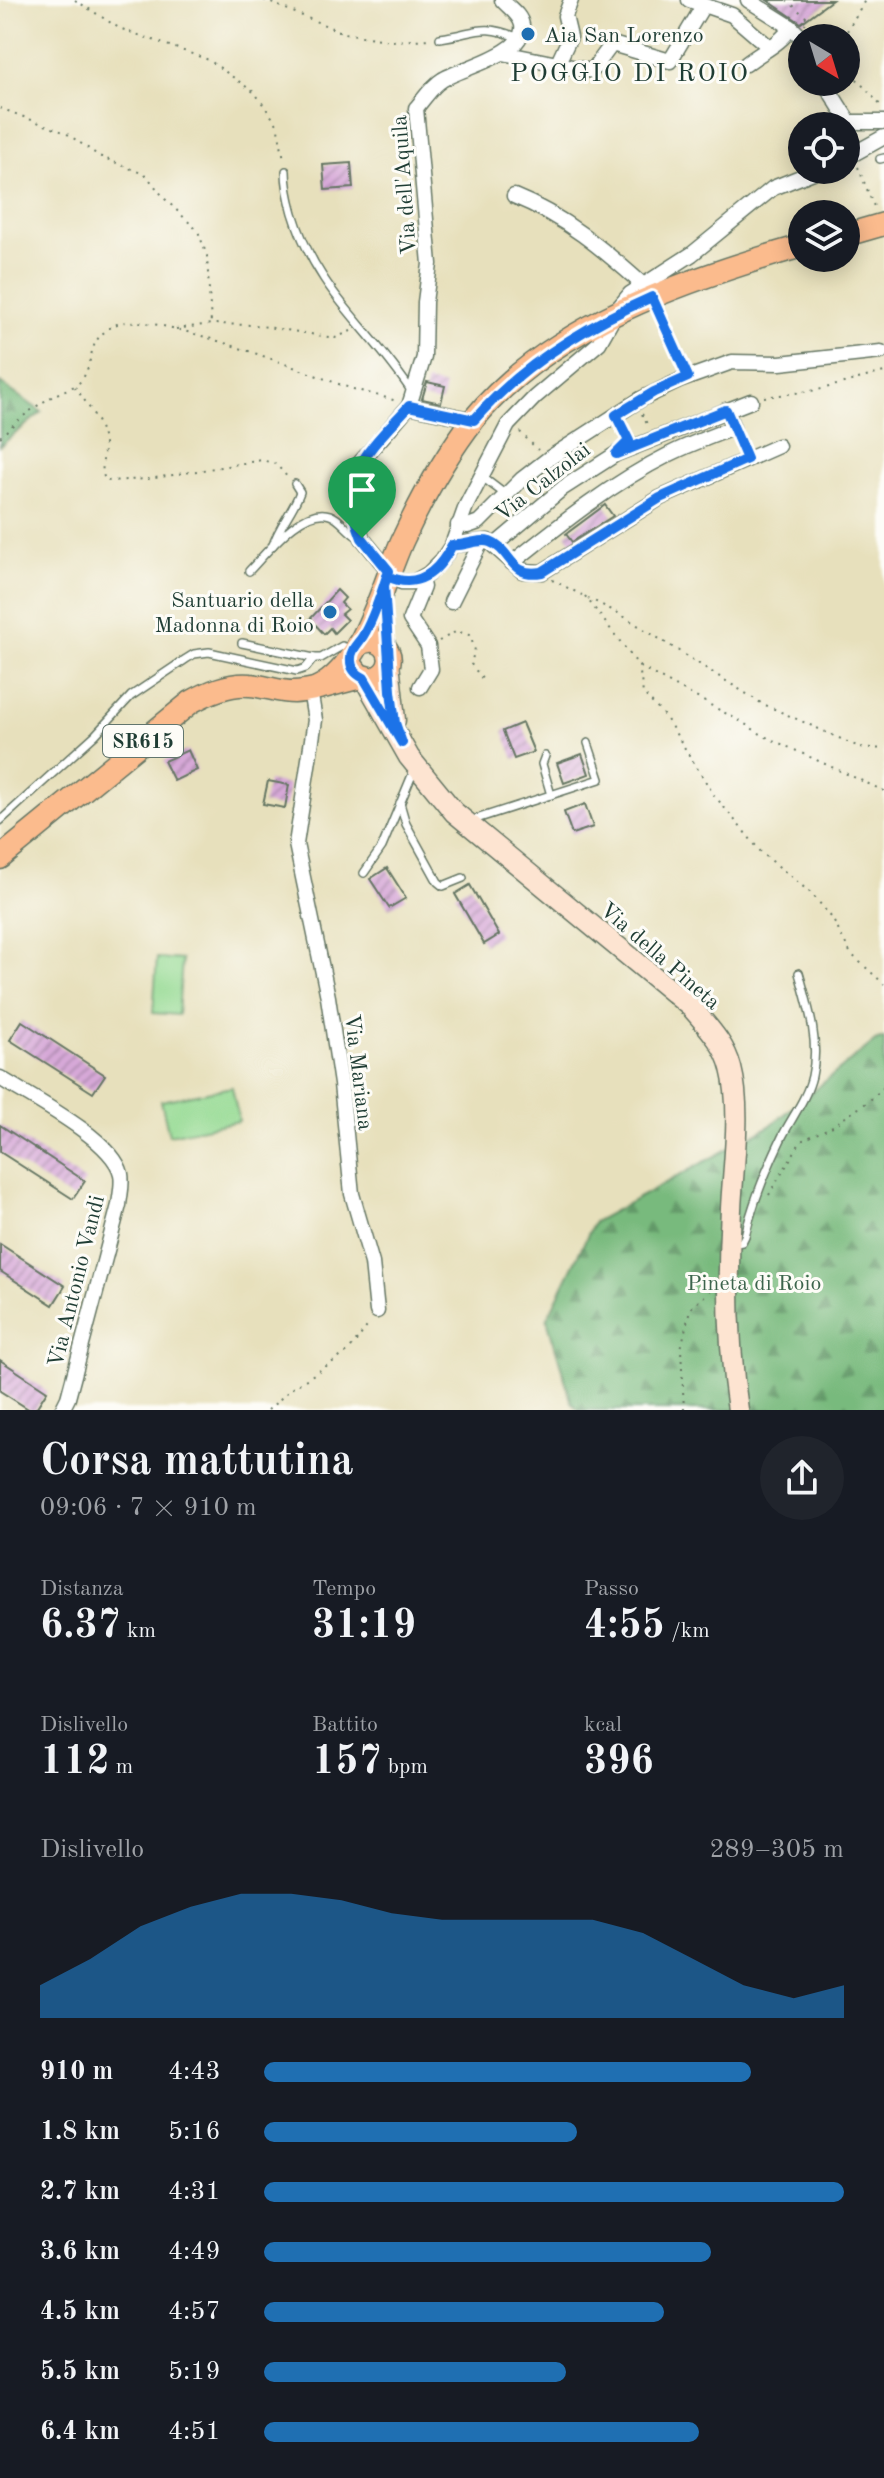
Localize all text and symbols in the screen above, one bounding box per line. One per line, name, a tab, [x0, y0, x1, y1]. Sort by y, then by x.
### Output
north arrow	[788, 24, 860, 96]
map controls	[788, 24, 860, 272]
marker: Aia San Lorenzo	[519, 25, 537, 43]
place label: Aia San Lorenzo	[544, 25, 704, 47]
district label: POGGIO DI ROIO	[510, 61, 750, 87]
button: locate	[788, 112, 860, 184]
street label: Via dell'Aquila	[389, 114, 421, 256]
button: layers	[788, 200, 860, 272]
street label: Via Calzolai	[492, 439, 595, 526]
pin	[328, 456, 396, 538]
icon: arrive	[340, 468, 384, 512]
place label: Santuario della Madonna di Roio	[154, 590, 314, 637]
marker: Santuario della Madonna di Roio	[321, 603, 339, 621]
road number: SR615	[103, 725, 183, 757]
street label: Via della Pineta	[596, 899, 724, 1014]
street label: Via Mariana	[340, 1013, 376, 1132]
street label: Via Antonio Vandi	[45, 1193, 109, 1370]
park label: Pineta di Roio	[687, 1273, 821, 1295]
button: share	[760, 1436, 844, 1520]
text: Corsa mattutina	[40, 1440, 354, 1484]
text: 09:06 · 7 × 910 m	[40, 1495, 257, 1521]
text: Distanza	[40, 1578, 124, 1600]
text: Tempo	[312, 1578, 376, 1600]
text: Passo	[584, 1578, 639, 1600]
text: 6.37	[40, 1607, 121, 1647]
text: 31:19	[312, 1607, 416, 1647]
text: 4:55	[584, 1607, 665, 1647]
text: km	[121, 1620, 156, 1642]
text: /km	[665, 1620, 710, 1642]
text: Dislivello	[40, 1714, 128, 1736]
text: Battito	[312, 1714, 378, 1736]
text: kcal	[584, 1714, 622, 1736]
text: 112	[40, 1743, 110, 1783]
text: 157	[312, 1743, 382, 1783]
text: 396	[584, 1743, 654, 1783]
text: m	[110, 1756, 133, 1778]
text: bpm	[382, 1756, 428, 1778]
text: Dislivello	[40, 1837, 144, 1863]
text: 289–305 m	[709, 1837, 844, 1863]
text: 910 m	[40, 2059, 113, 2085]
text: 4:43	[168, 2059, 221, 2085]
text: 1.8 km	[40, 2119, 120, 2145]
text: 5:16	[168, 2119, 221, 2145]
text: 2.7 km	[40, 2179, 120, 2205]
text: 4:31	[168, 2179, 221, 2205]
text: 3.6 km	[40, 2239, 120, 2265]
text: 4:49	[168, 2239, 221, 2265]
text: 4.5 km	[40, 2299, 120, 2325]
text: 4:57	[168, 2299, 221, 2325]
text: 5.5 km	[40, 2359, 120, 2385]
text: 5:19	[168, 2359, 221, 2385]
text: 6.4 km	[40, 2419, 120, 2445]
text: 4:51	[168, 2419, 221, 2445]

